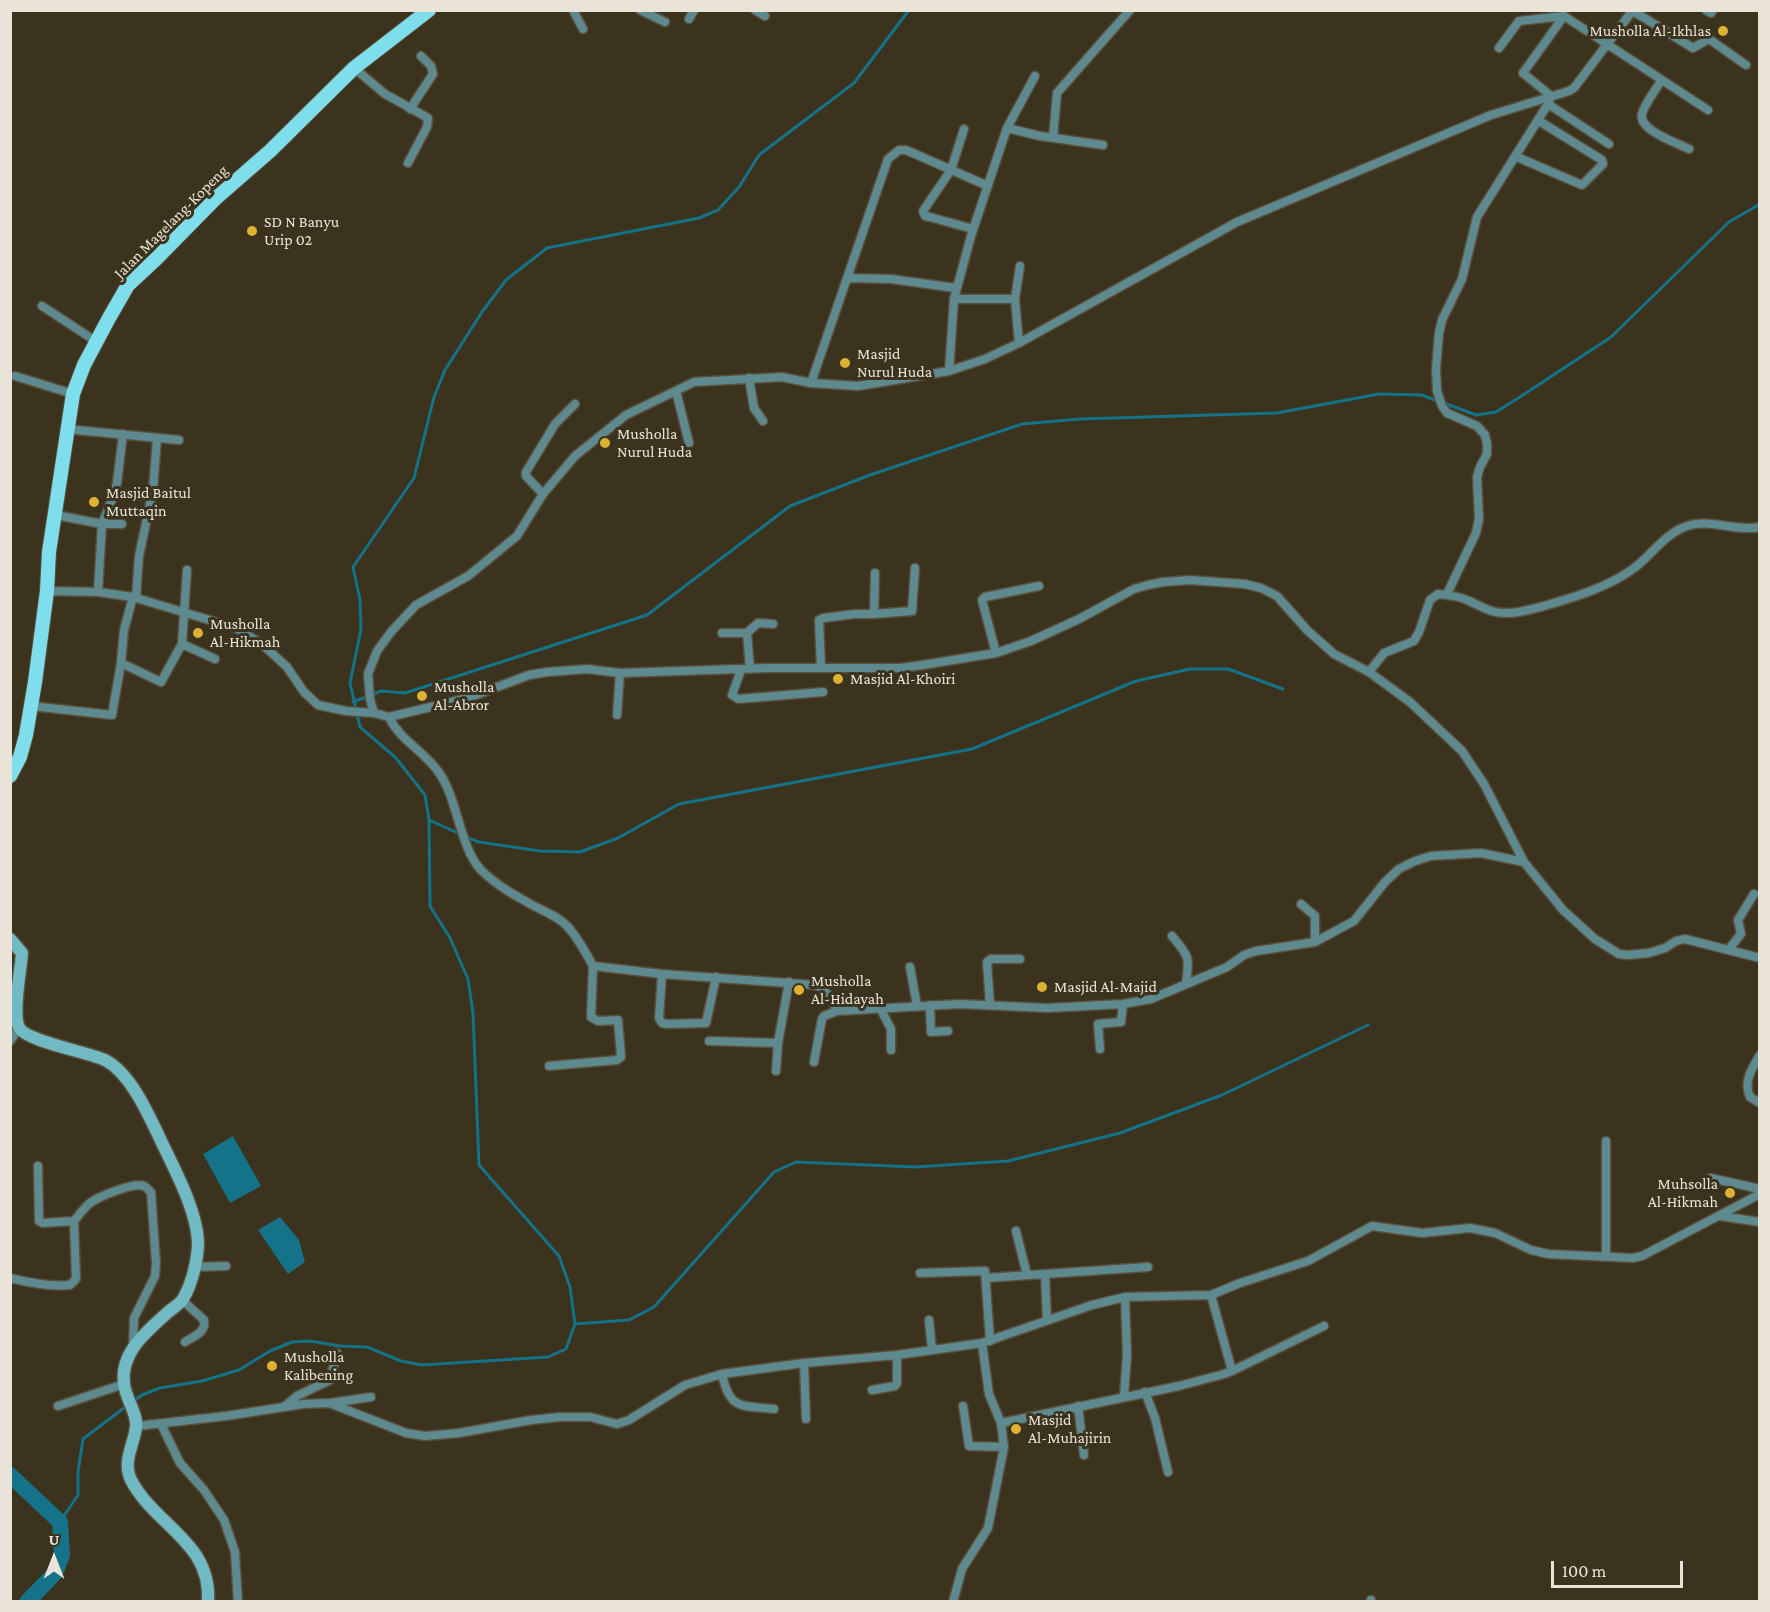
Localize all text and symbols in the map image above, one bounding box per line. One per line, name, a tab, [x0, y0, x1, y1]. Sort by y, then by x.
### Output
place label: Musholla Al-Ikhlas	[1590, 21, 1711, 41]
marker: Musholla Al-Ikhlas	[1716, 24, 1730, 38]
street label: Jalan Magelang-Kopeng	[110, 161, 232, 283]
place label: SD N Banyu Urip 02	[264, 212, 339, 250]
marker: SD N Banyu Urip 02	[245, 224, 259, 238]
place label: Masjid Nurul Huda	[857, 344, 932, 382]
marker: Masjid Nurul Huda	[838, 356, 852, 370]
place label: Musholla Nurul Huda	[617, 424, 692, 462]
marker: Musholla Nurul Huda	[598, 436, 612, 450]
place label: Masjid Baitul Muttaqin	[106, 483, 191, 521]
marker: Masjid Baitul Muttaqin	[87, 495, 101, 509]
place label: Musholla Al-Hikmah	[210, 614, 280, 652]
marker: Musholla Al-Hikmah	[191, 626, 205, 640]
place label: Masjid Al-Khoiri	[850, 669, 955, 689]
marker: Masjid Al-Khoiri	[831, 672, 845, 686]
place label: Musholla Al-Abror	[434, 677, 494, 715]
marker: Musholla Al-Abror	[415, 689, 429, 703]
place label: Musholla Al-Hidayah	[811, 971, 884, 1009]
place label: Masjid Al-Majid	[1054, 977, 1157, 997]
marker: Masjid Al-Majid	[1035, 980, 1049, 994]
marker: Musholla Al-Hidayah	[792, 983, 806, 997]
place label: Muhsolla Al-Hikmah	[1648, 1174, 1718, 1212]
marker: Muhsolla Al-Hikmah	[1723, 1186, 1737, 1200]
place label: Musholla Kalibening	[284, 1347, 353, 1385]
marker: Musholla Kalibening	[265, 1359, 279, 1373]
place label: Masjid Al-Muhajirin	[1028, 1410, 1111, 1448]
marker: Masjid Al-Muhajirin	[1009, 1422, 1023, 1436]
north arrow	[24, 1528, 84, 1588]
text: U	[49, 1531, 59, 1548]
scale bar	[1554, 1549, 1686, 1587]
text: 100 m	[1562, 1561, 1606, 1581]

